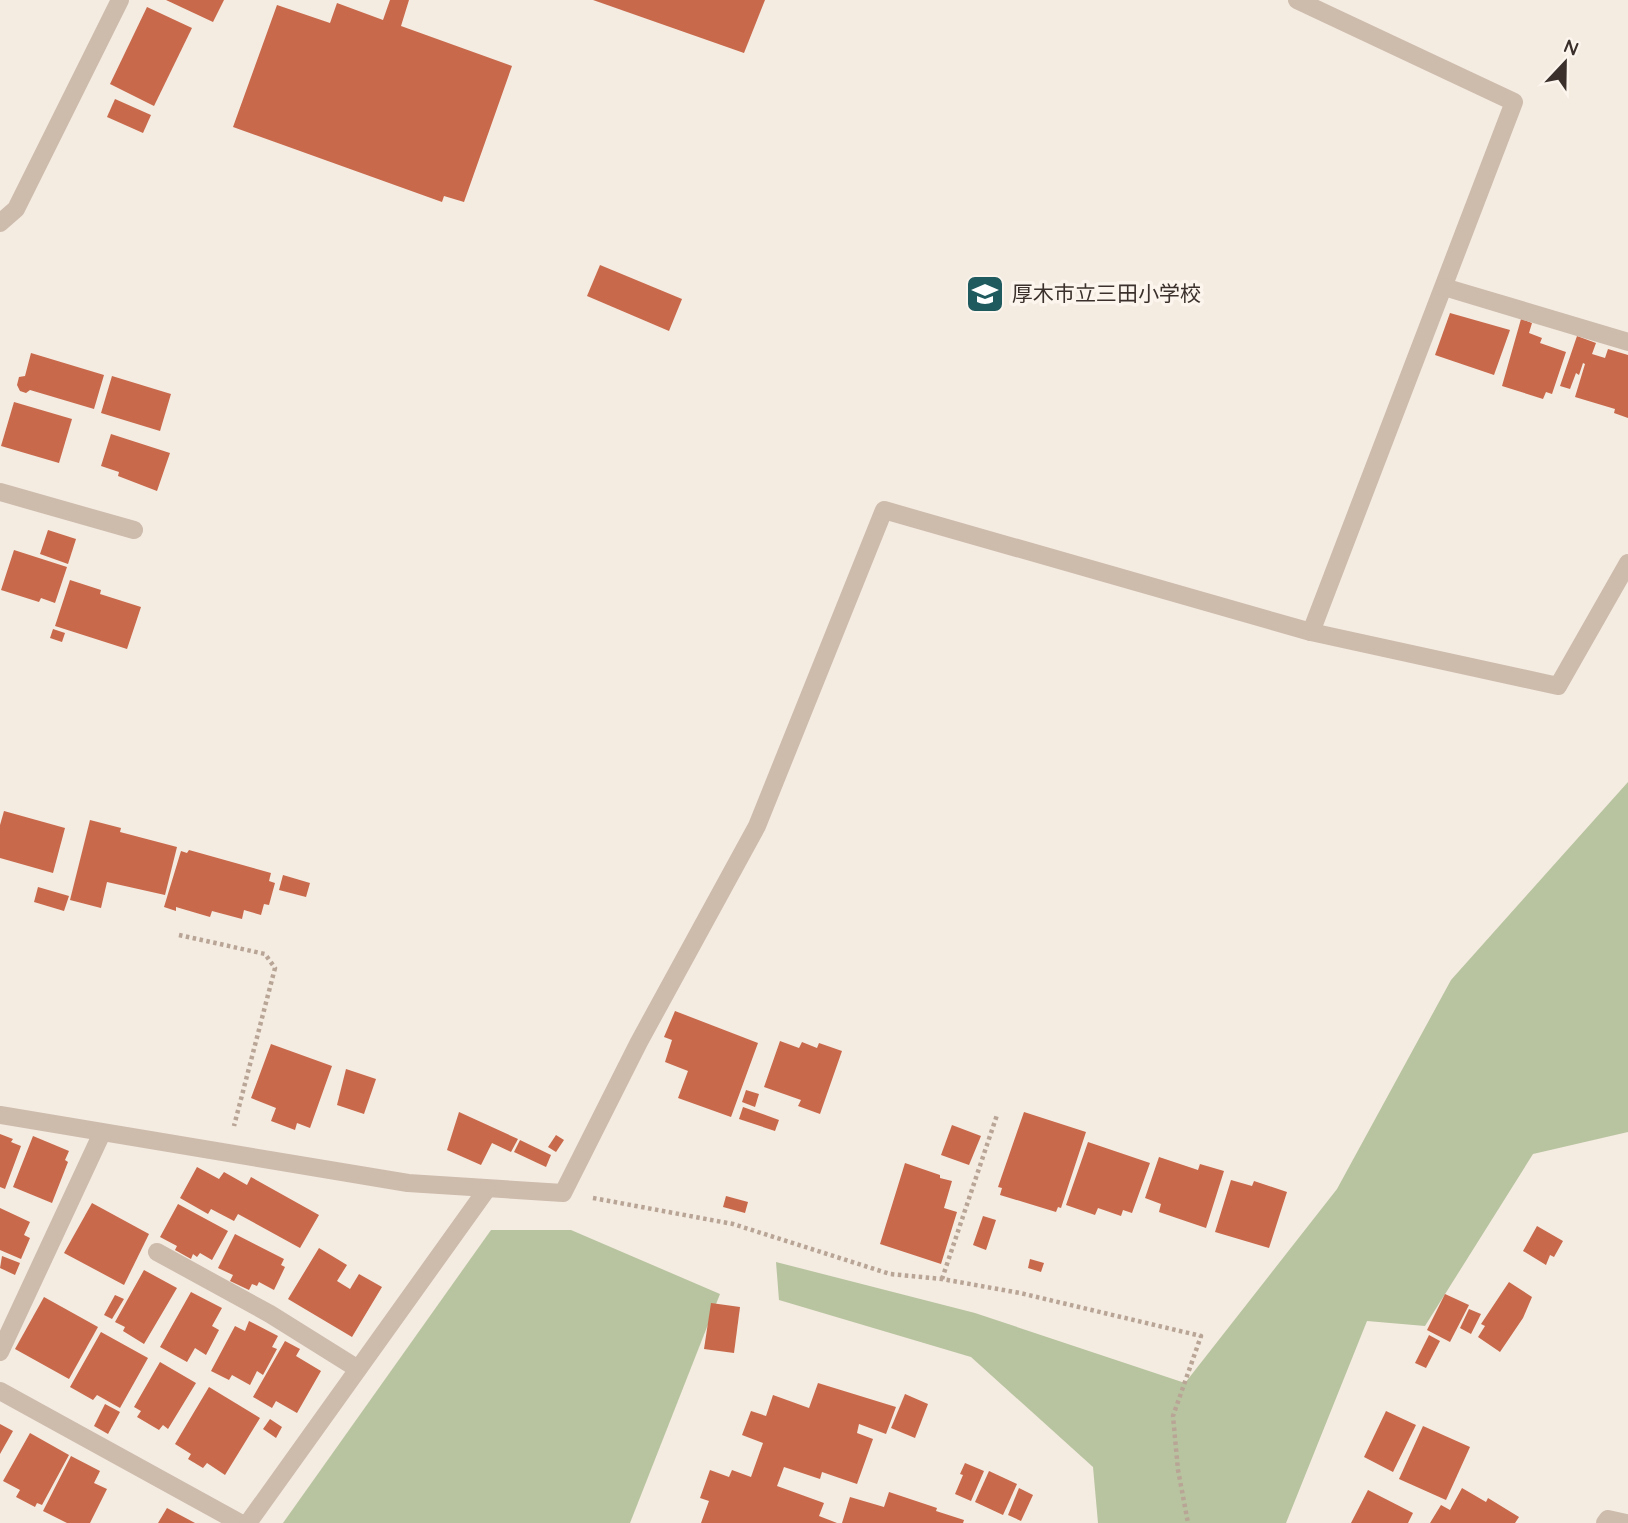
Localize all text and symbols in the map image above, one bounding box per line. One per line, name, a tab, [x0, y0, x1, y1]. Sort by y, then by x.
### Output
north arrow	[1530, 28, 1600, 98]
text: N	[1560, 33, 1582, 61]
school or university icon: 厚木市立三田小学校	[964, 273, 1006, 315]
place label: 厚木市立三田小学校	[1012, 280, 1201, 306]

